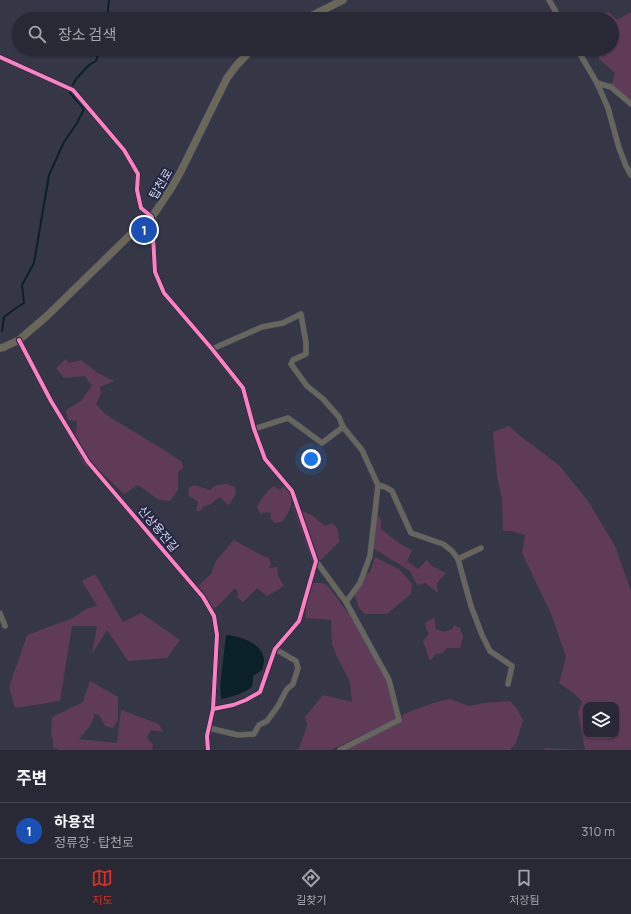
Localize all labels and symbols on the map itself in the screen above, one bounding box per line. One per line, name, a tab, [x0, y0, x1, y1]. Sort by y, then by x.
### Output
street label: 탑천로	[145, 165, 176, 202]
pin: 1	[131, 215, 157, 245]
your location	[301, 449, 321, 469]
street label: 신상용전길	[134, 502, 183, 555]

